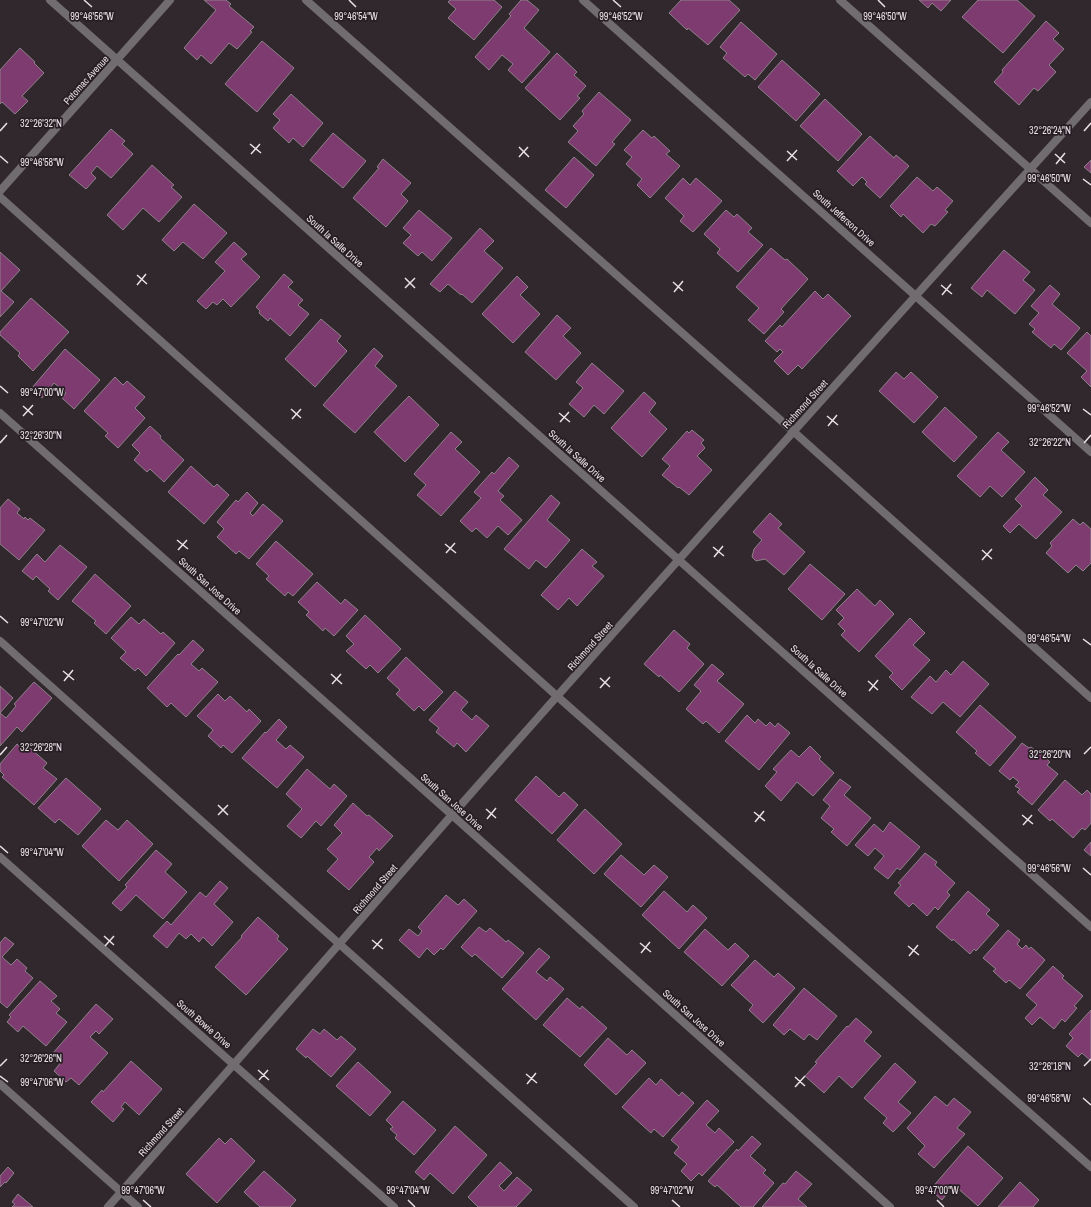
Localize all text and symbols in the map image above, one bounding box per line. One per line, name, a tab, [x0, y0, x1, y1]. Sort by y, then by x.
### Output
text: 99°46'56"W	[70, 10, 114, 23]
text: 99°46'54"W	[334, 10, 378, 23]
text: 99°46'52"W	[599, 10, 643, 23]
text: 99°46'50"W	[863, 10, 907, 23]
street label: Potomac Avenue	[60, 52, 112, 107]
text: 32°26'32"N	[20, 117, 62, 130]
text: 32°26'24"N	[1029, 124, 1071, 137]
text: 99°46'58"W	[20, 156, 64, 169]
text: 99°46'50"W	[1027, 172, 1071, 185]
street label: South Jefferson Drive	[810, 187, 878, 250]
street label: South la Salle Drive	[304, 212, 367, 270]
street label: Richmond Street	[780, 376, 831, 431]
text: 99°47'00"W	[20, 386, 64, 399]
text: 99°46'52"W	[1027, 402, 1071, 415]
street label: South la Salle Drive	[546, 427, 609, 485]
text: 32°26'30"N	[20, 429, 62, 442]
text: 32°26'22"N	[1029, 436, 1071, 449]
street label: South San Jose Drive	[176, 554, 244, 618]
text: 99°47'02"W	[20, 616, 64, 629]
street label: Richmond Street	[565, 618, 616, 673]
text: 99°46'54"W	[1027, 632, 1071, 645]
street label: South la Salle Drive	[788, 642, 851, 700]
text: 32°26'28"N	[20, 741, 62, 754]
text: 32°26'20"N	[1029, 748, 1071, 761]
street label: South San Jose Drive	[418, 770, 486, 834]
text: 99°47'04"W	[20, 846, 64, 859]
street label: Richmond Street	[350, 861, 401, 916]
text: 99°46'56"W	[1027, 862, 1071, 875]
street label: South San Jose Drive	[660, 986, 728, 1050]
street label: South Bowie Drive	[174, 997, 234, 1052]
text: 32°26'26"N	[20, 1052, 62, 1065]
text: 32°26'18"N	[1029, 1060, 1071, 1073]
text: 99°47'06"W	[20, 1076, 64, 1089]
text: 99°46'58"W	[1027, 1092, 1071, 1105]
street label: Richmond Street	[136, 1104, 187, 1159]
text: 99°47'06"W	[121, 1184, 165, 1197]
text: 99°47'04"W	[386, 1184, 430, 1197]
text: 99°47'02"W	[650, 1184, 694, 1197]
text: 99°47'00"W	[915, 1184, 959, 1197]

